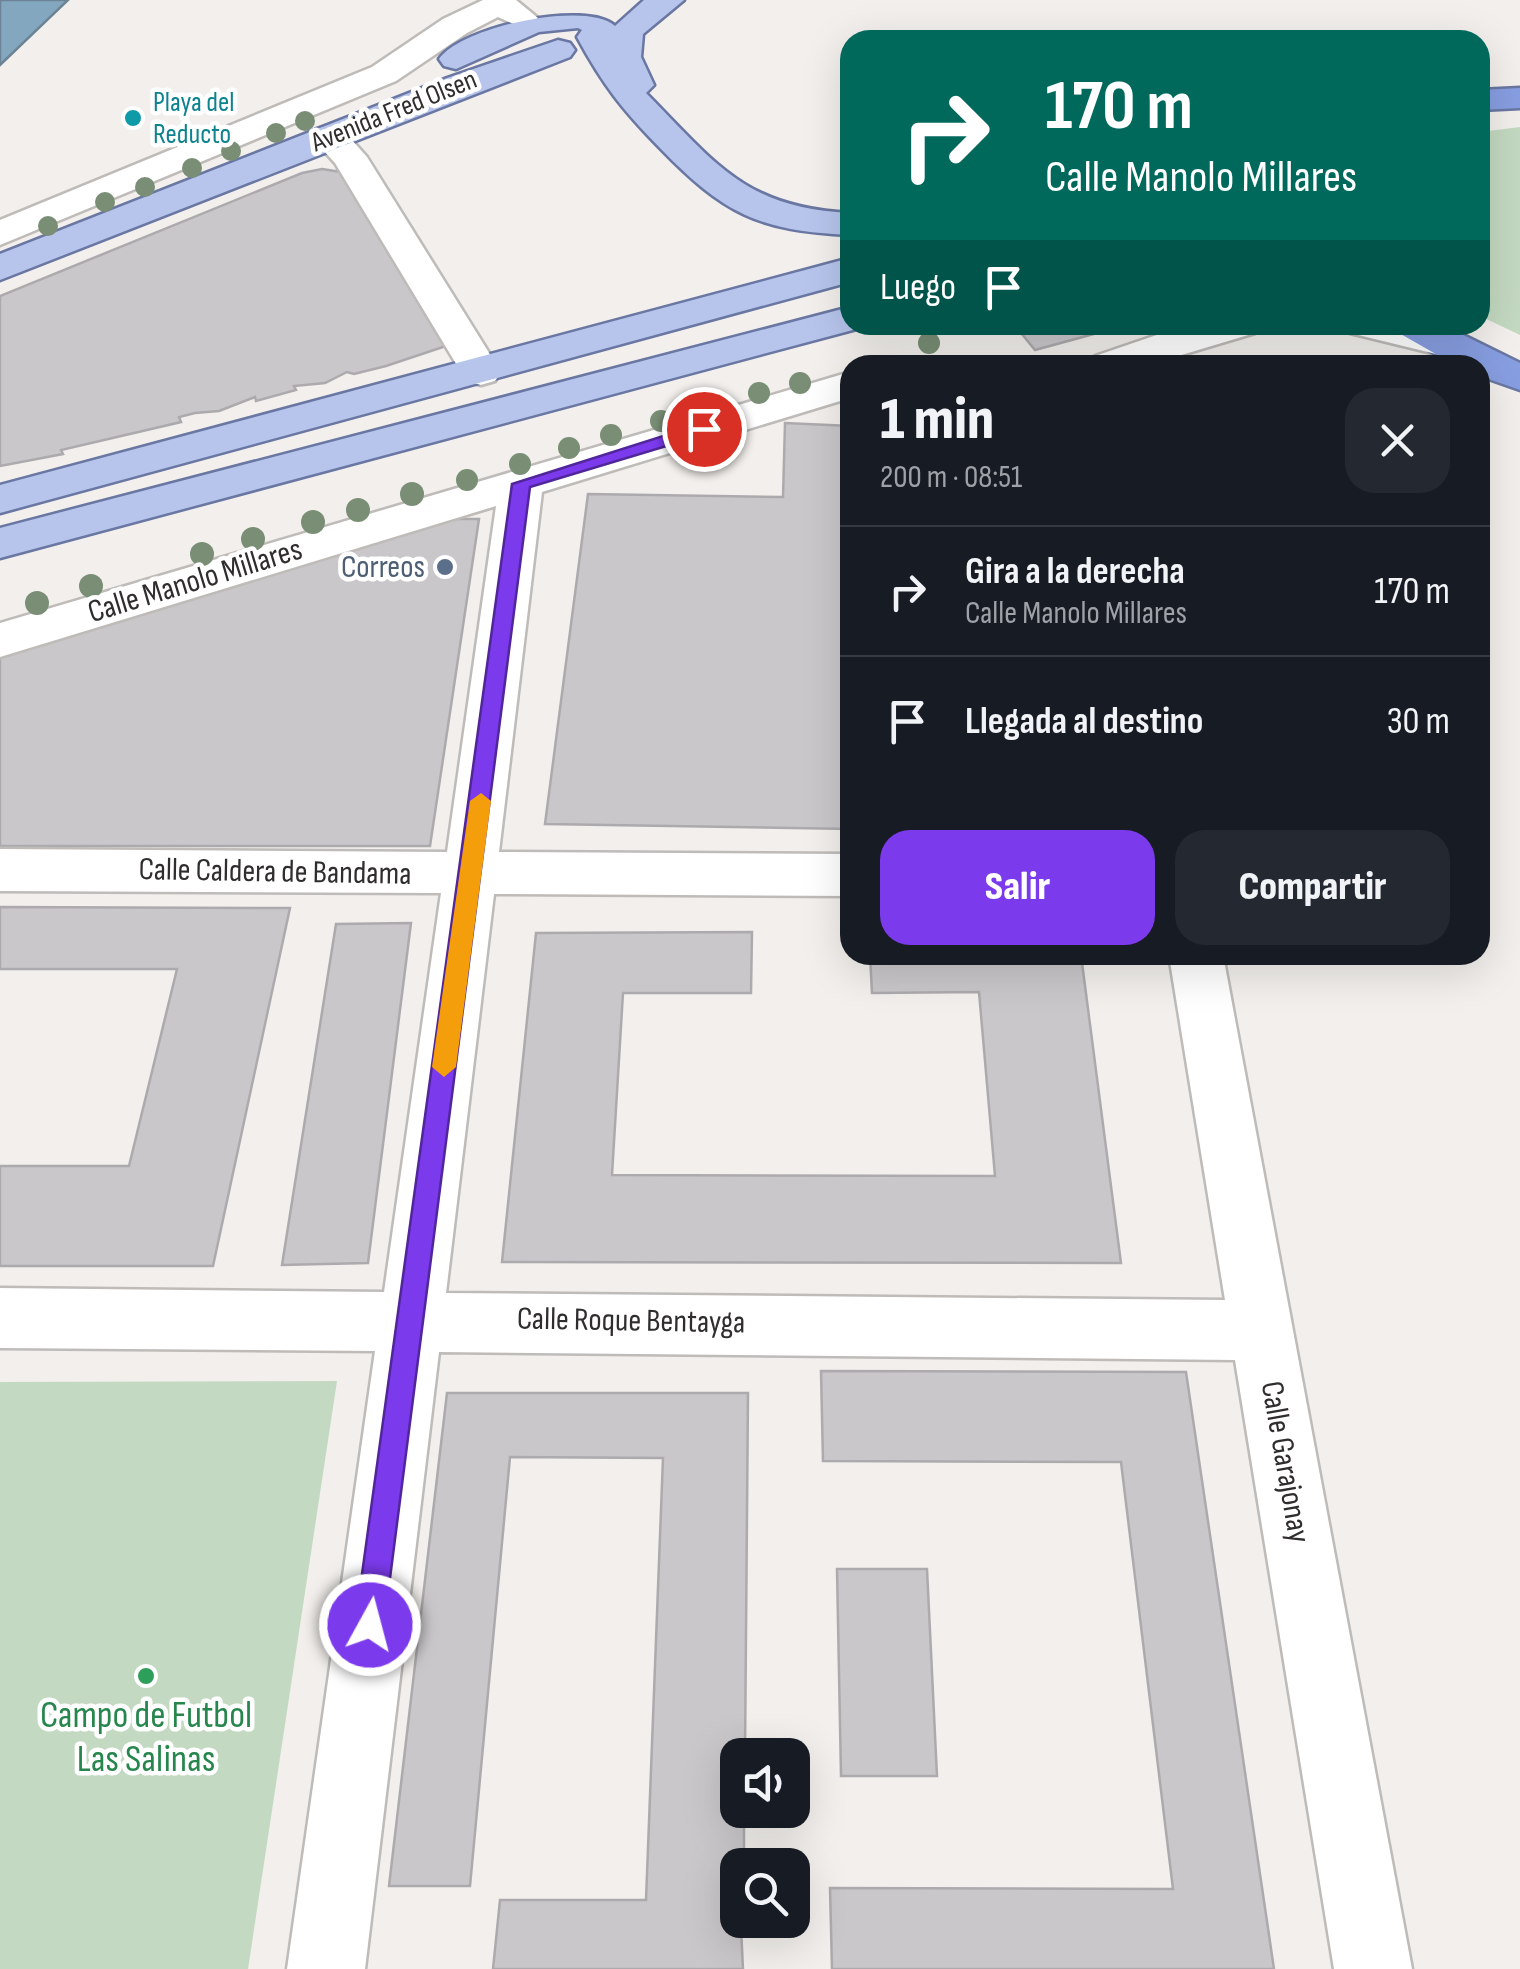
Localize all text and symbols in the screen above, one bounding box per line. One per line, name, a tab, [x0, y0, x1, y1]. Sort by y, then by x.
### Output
street label: Avenida Fred Olsen	[306, 63, 482, 160]
text: 170 m	[1045, 65, 1193, 149]
icon: right	[880, 70, 1010, 200]
place label: Playa del Reducto	[153, 86, 234, 151]
marker: Playa del Reducto	[122, 107, 144, 129]
text: Calle Manolo Millares	[1045, 150, 1357, 205]
icon: arrive	[976, 260, 1031, 315]
text: Luego	[880, 265, 956, 310]
text: 1 min	[880, 384, 994, 456]
pin	[662, 387, 747, 472]
button: close	[1345, 388, 1450, 493]
icon: arrive	[677, 402, 732, 457]
text: 200 m · 08:51	[880, 458, 1022, 497]
street label: Calle Manolo Millares	[83, 530, 307, 632]
place label: Correos	[341, 548, 425, 587]
text: Gira a la derecha	[965, 549, 1185, 594]
marker: Correos	[434, 556, 456, 578]
icon: right	[880, 564, 935, 619]
text: 170 m	[1374, 569, 1450, 614]
text: Calle Manolo Millares	[965, 594, 1187, 633]
icon: arrive	[880, 694, 935, 749]
text: Llegada al destino	[965, 699, 1203, 744]
text: 30 m	[1387, 699, 1450, 744]
button: Salir	[880, 830, 1155, 945]
button: Compartir	[1175, 830, 1450, 945]
street label: Calle Caldera de Bandama	[138, 850, 412, 894]
street label: Calle Roque Bentayga	[516, 1300, 746, 1342]
street label: Calle Garajonay	[1252, 1378, 1318, 1546]
position arrow	[318, 1573, 422, 1677]
marker: Campo de Futbol Las Salinas	[135, 1665, 157, 1687]
place label: Campo de Futbol Las Salinas	[40, 1693, 252, 1782]
map controls	[720, 1738, 810, 1938]
button: sound	[720, 1738, 810, 1828]
button: search	[720, 1848, 810, 1938]

